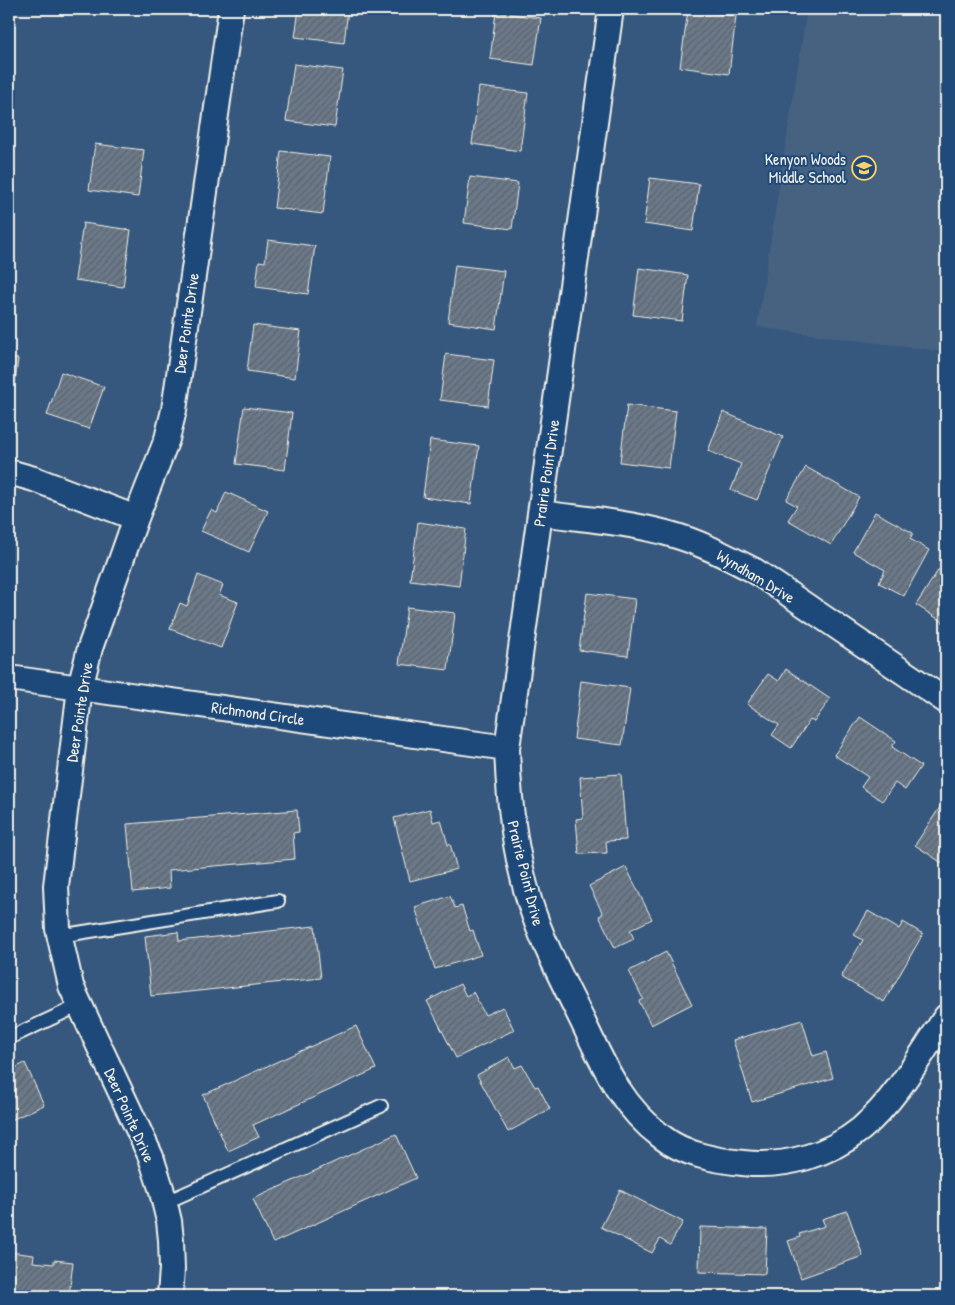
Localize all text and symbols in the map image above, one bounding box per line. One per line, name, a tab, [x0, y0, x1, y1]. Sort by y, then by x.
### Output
place label: Kenyon Woods Middle School	[765, 148, 847, 188]
school or university icon: Kenyon Woods Middle School	[851, 155, 877, 181]
street label: Deer Pointe Drive	[168, 271, 204, 374]
street label: Prairie Point Drive	[528, 417, 564, 528]
street label: Wyndham Drive	[713, 544, 800, 608]
street label: Deer Pointe Drive	[60, 660, 98, 764]
street label: Richmond Circle	[210, 696, 306, 730]
street label: Prairie Point Drive	[502, 818, 550, 929]
street label: Deer Pointe Drive	[99, 1064, 161, 1166]

